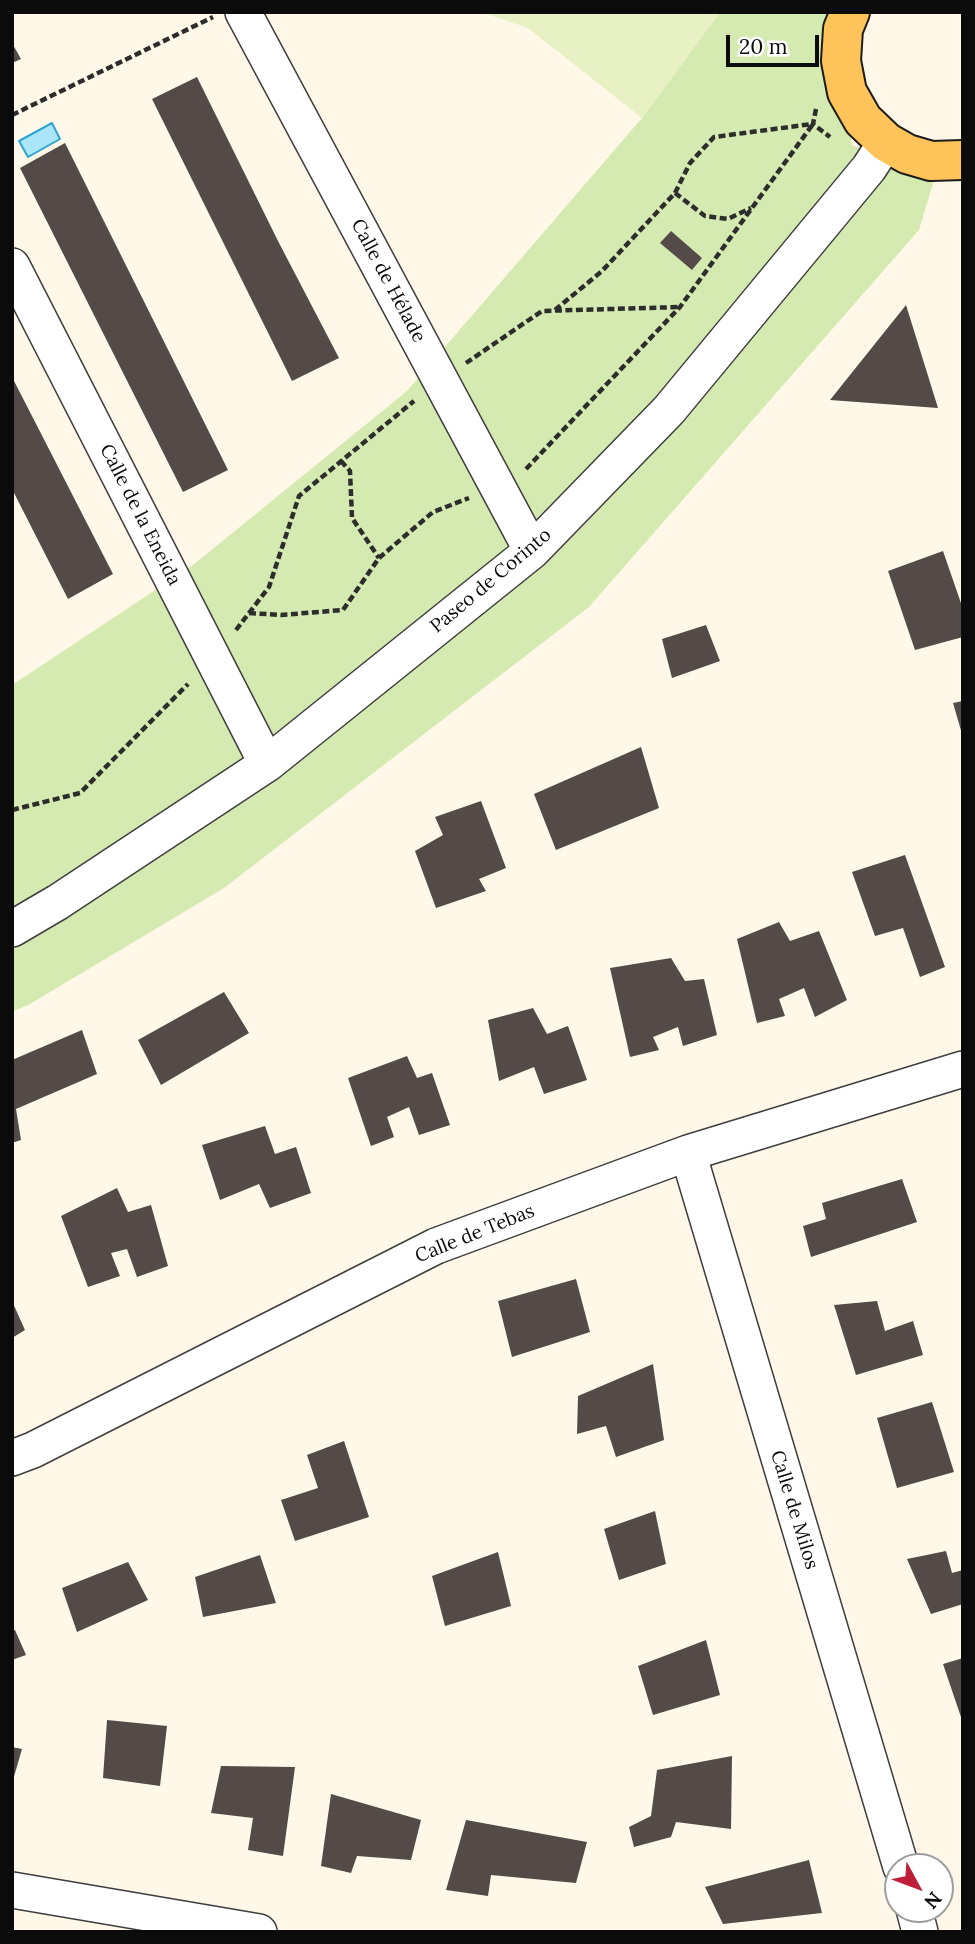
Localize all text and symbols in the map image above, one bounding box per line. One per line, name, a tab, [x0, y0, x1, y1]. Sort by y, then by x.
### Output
scale bar	[730, 21, 823, 65]
text: 20 m	[739, 33, 788, 60]
street label: Calle de Hélade	[346, 215, 430, 347]
street label: Calle de la Eneida	[95, 441, 185, 589]
street label: Paseo de Corinto	[426, 524, 556, 638]
street label: Calle de Tebas	[412, 1200, 538, 1268]
street label: Calle de Milos	[765, 1448, 823, 1572]
north arrow	[884, 1853, 954, 1923]
text: N	[919, 1887, 947, 1914]

